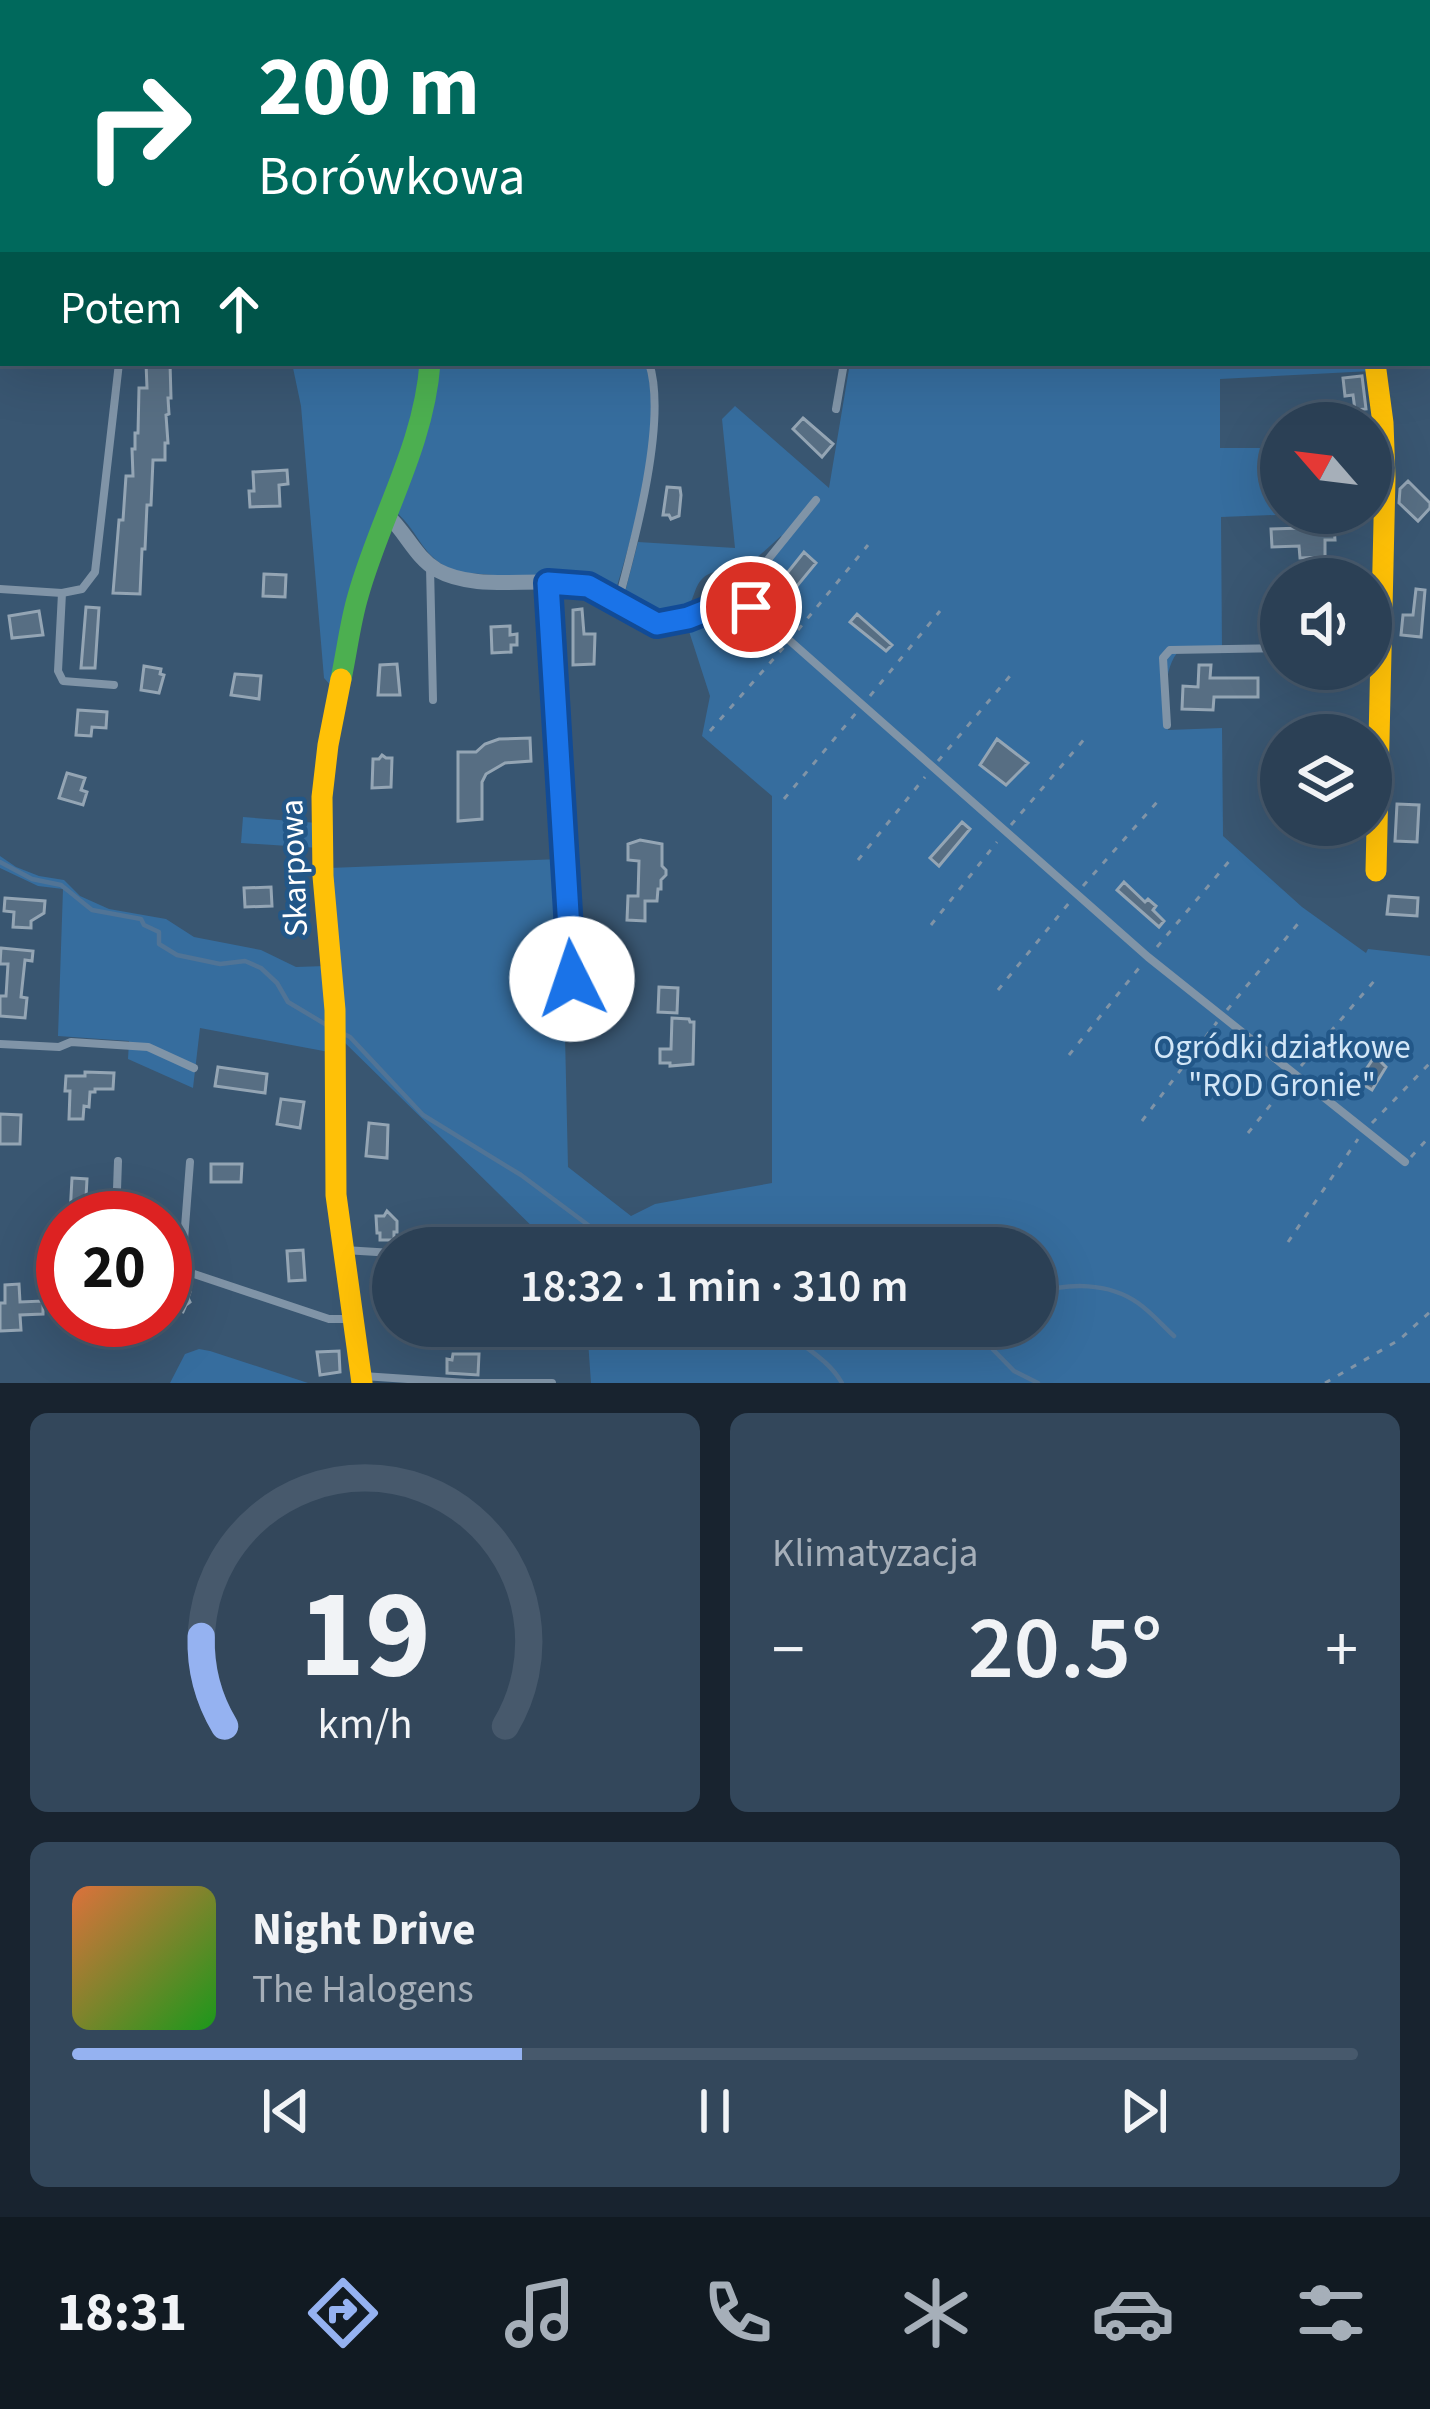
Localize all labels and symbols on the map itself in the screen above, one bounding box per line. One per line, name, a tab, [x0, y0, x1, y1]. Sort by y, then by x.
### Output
north arrow	[1260, 402, 1392, 534]
pin	[700, 556, 802, 658]
street label: Skarpowa	[268, 798, 320, 938]
position arrow	[509, 916, 635, 1042]
park label: Ogródki działkowe "ROD Gronie"	[1153, 1024, 1411, 1109]
speed limit sign: 20	[36, 1191, 192, 1347]

